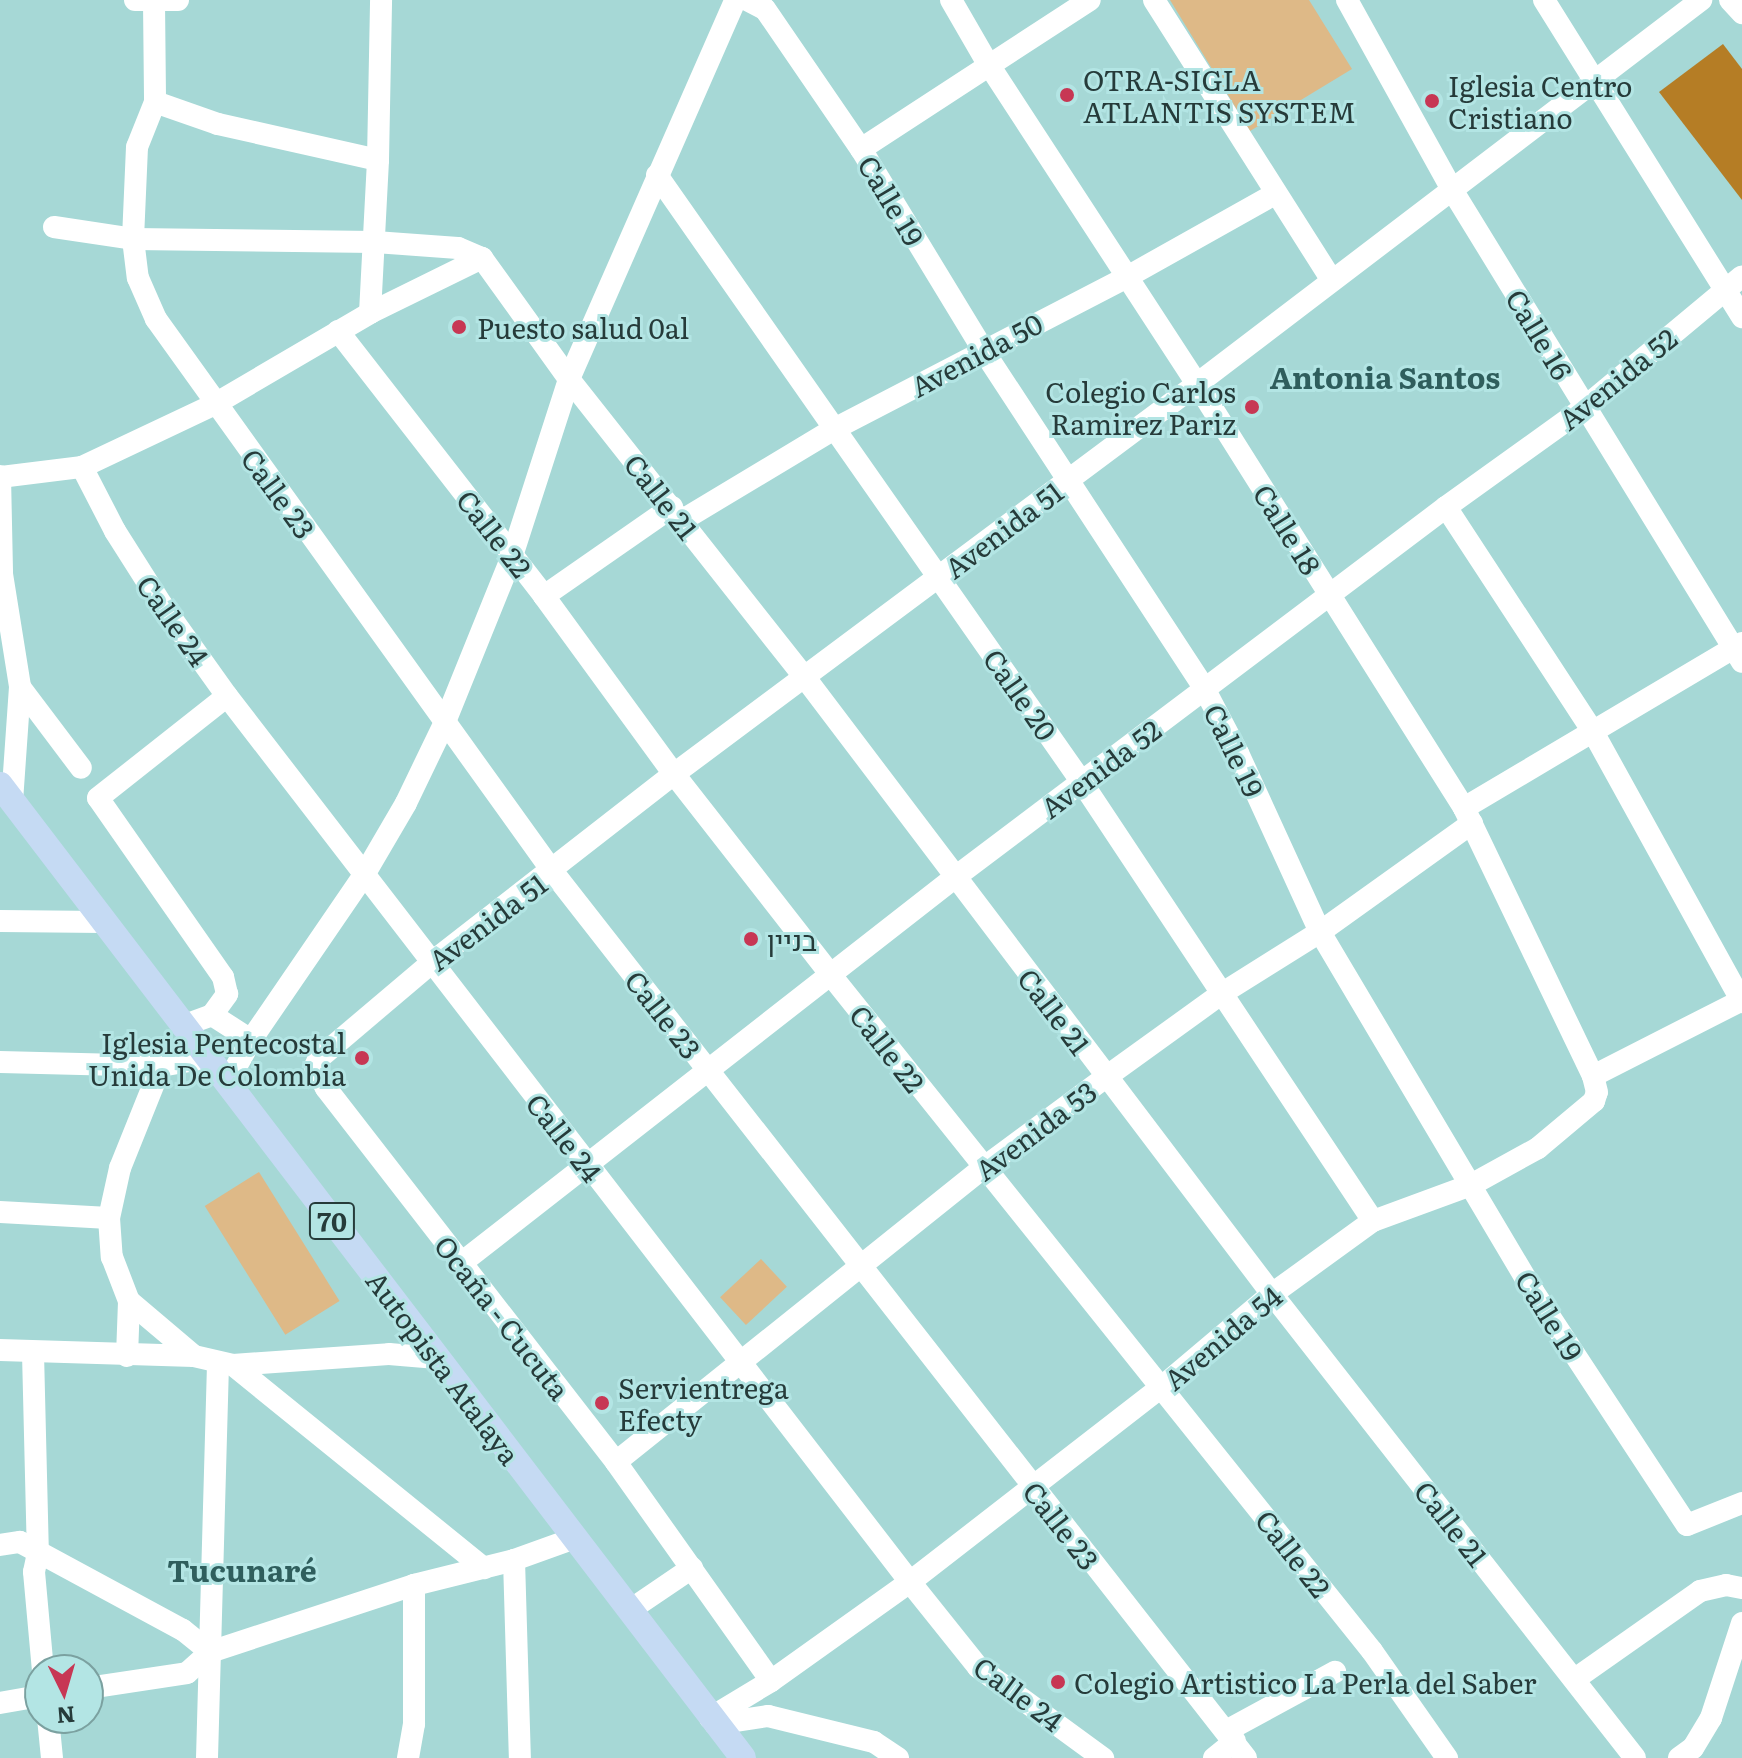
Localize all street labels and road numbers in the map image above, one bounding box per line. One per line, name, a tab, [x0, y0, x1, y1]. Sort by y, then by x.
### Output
street label: Calle 19	[852, 149, 932, 251]
street label: Calle 16	[1500, 283, 1580, 385]
street label: Avenida 50	[904, 305, 1048, 403]
street label: Avenida 52	[1551, 320, 1683, 436]
street label: Calle 23	[235, 442, 323, 544]
street label: Calle 21	[618, 447, 706, 545]
street label: Avenida 51	[937, 474, 1069, 584]
street label: Calle 18	[1247, 478, 1329, 580]
street label: Calle 22	[451, 483, 539, 583]
street label: Calle 24	[131, 568, 217, 672]
street label: Calle 20	[978, 642, 1064, 746]
street label: Calle 19	[1198, 698, 1272, 802]
street label: Avenida 52	[1033, 712, 1167, 824]
street label: Avenida 51	[421, 866, 553, 976]
street label: Calle 21	[1012, 962, 1098, 1060]
street label: Calle 23	[619, 963, 709, 1065]
street label: Calle 22	[844, 998, 932, 1098]
street label: Avenida 53	[968, 1073, 1102, 1187]
street label: Calle 24	[520, 1086, 610, 1188]
road number: 70	[308, 1199, 356, 1243]
street label: Ocaña - Cucuta	[429, 1228, 577, 1406]
street label: Autopista Atalaya	[360, 1264, 528, 1470]
street label: Calle 19	[1510, 1264, 1590, 1366]
street label: Avenida 54	[1156, 1278, 1288, 1396]
street label: Calle 23	[1017, 1474, 1107, 1576]
street label: Calle 21	[1408, 1474, 1496, 1572]
street label: Calle 22	[1250, 1503, 1338, 1603]
street label: Calle 24	[968, 1649, 1070, 1737]

